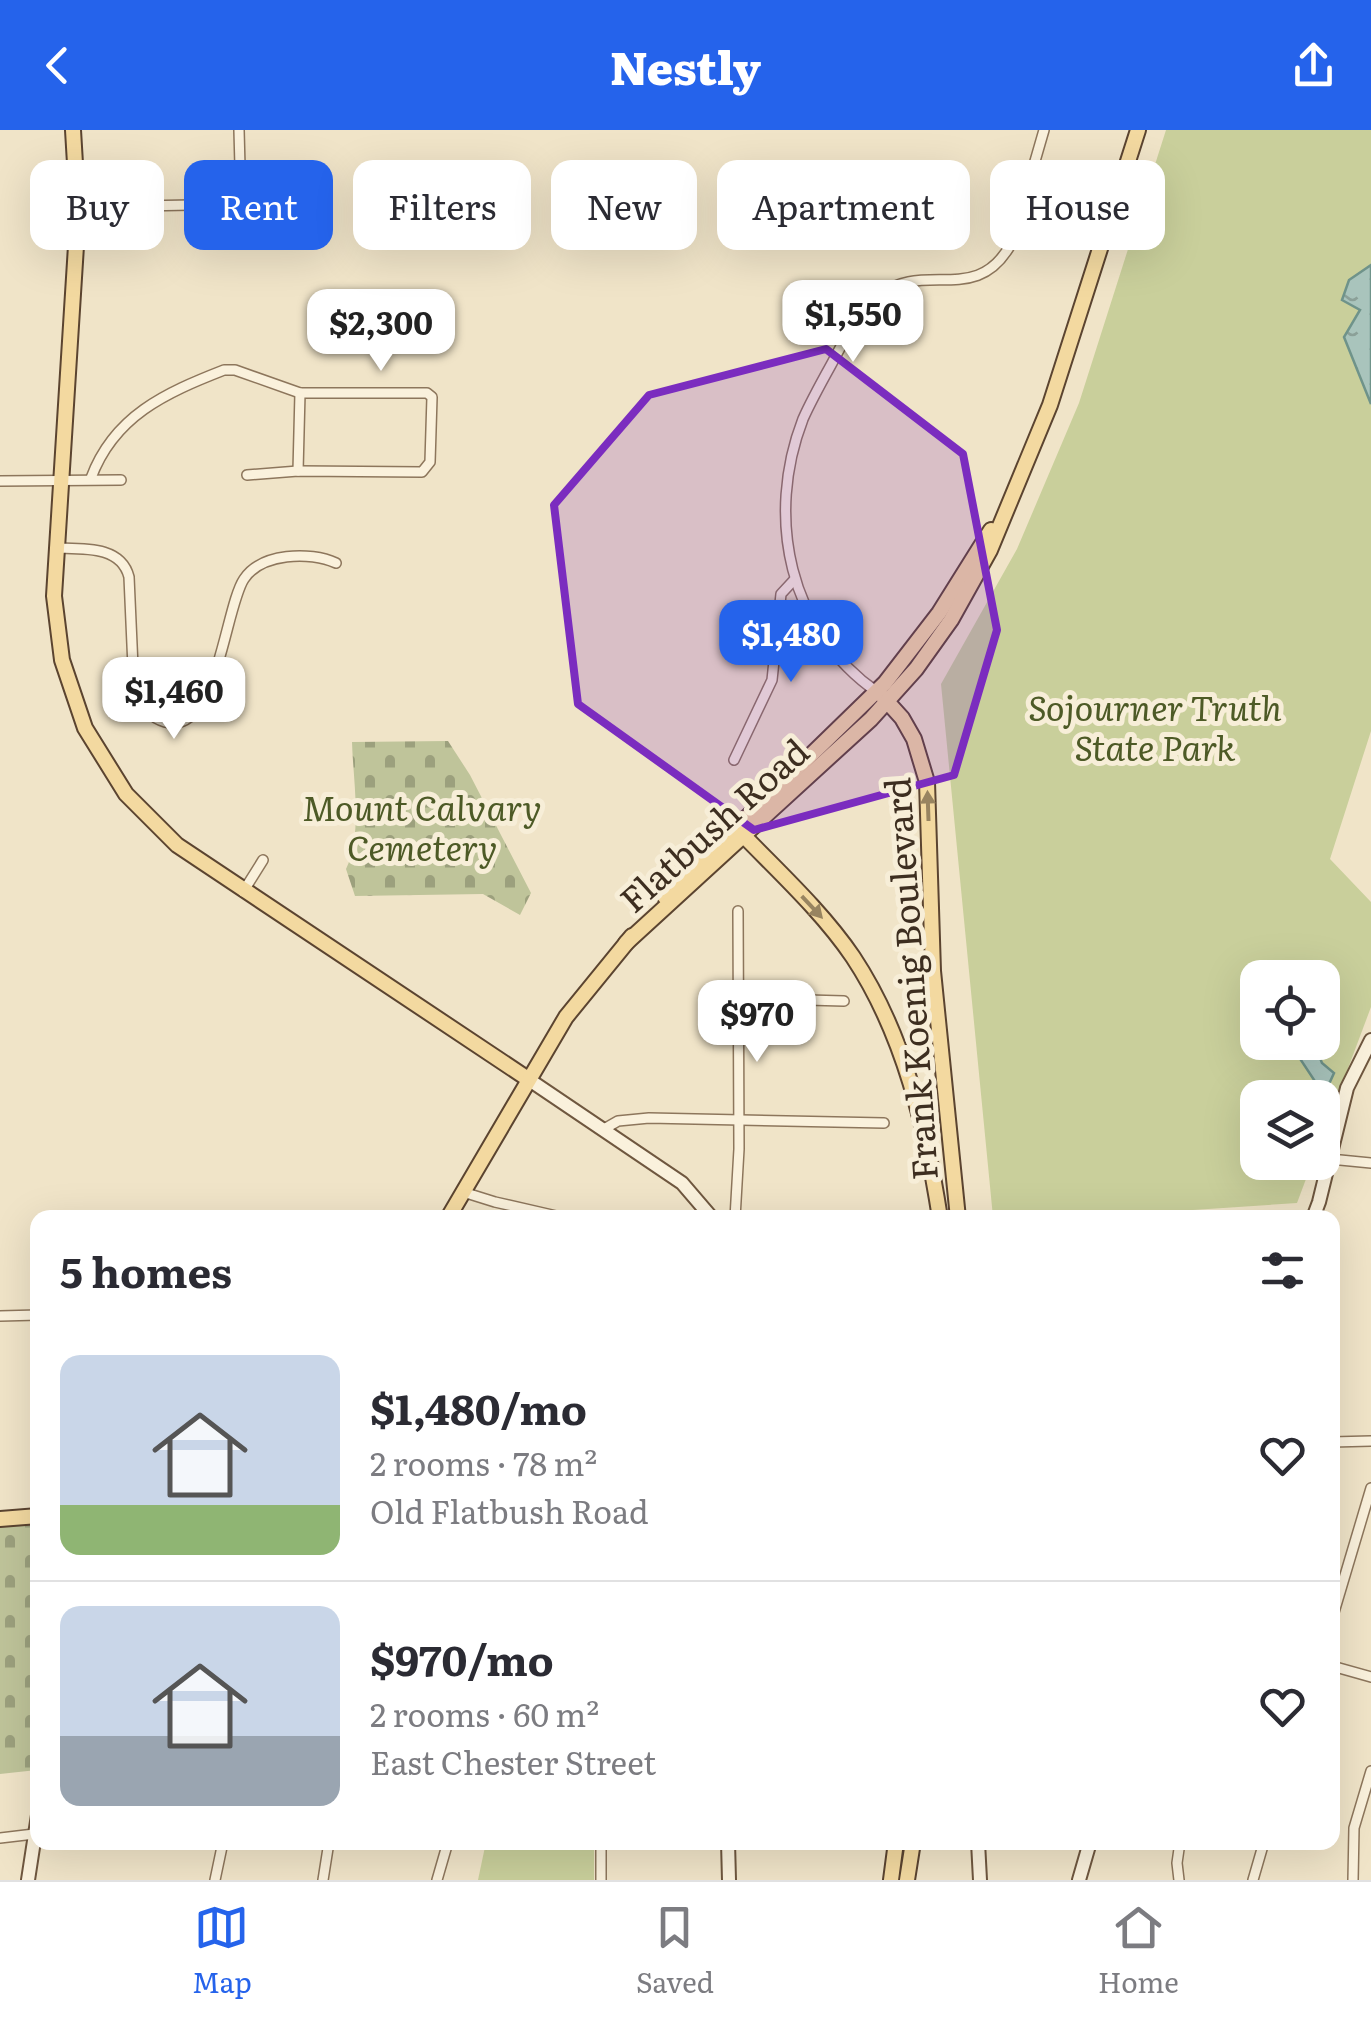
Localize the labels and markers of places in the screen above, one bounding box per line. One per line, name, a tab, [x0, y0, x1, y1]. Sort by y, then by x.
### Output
pin: $1,550	[772, 280, 934, 365]
pin: $2,300	[300, 289, 462, 374]
pin: $1,480	[710, 600, 872, 685]
pin: $1,460	[93, 657, 255, 742]
pin: $970	[698, 980, 816, 1065]

